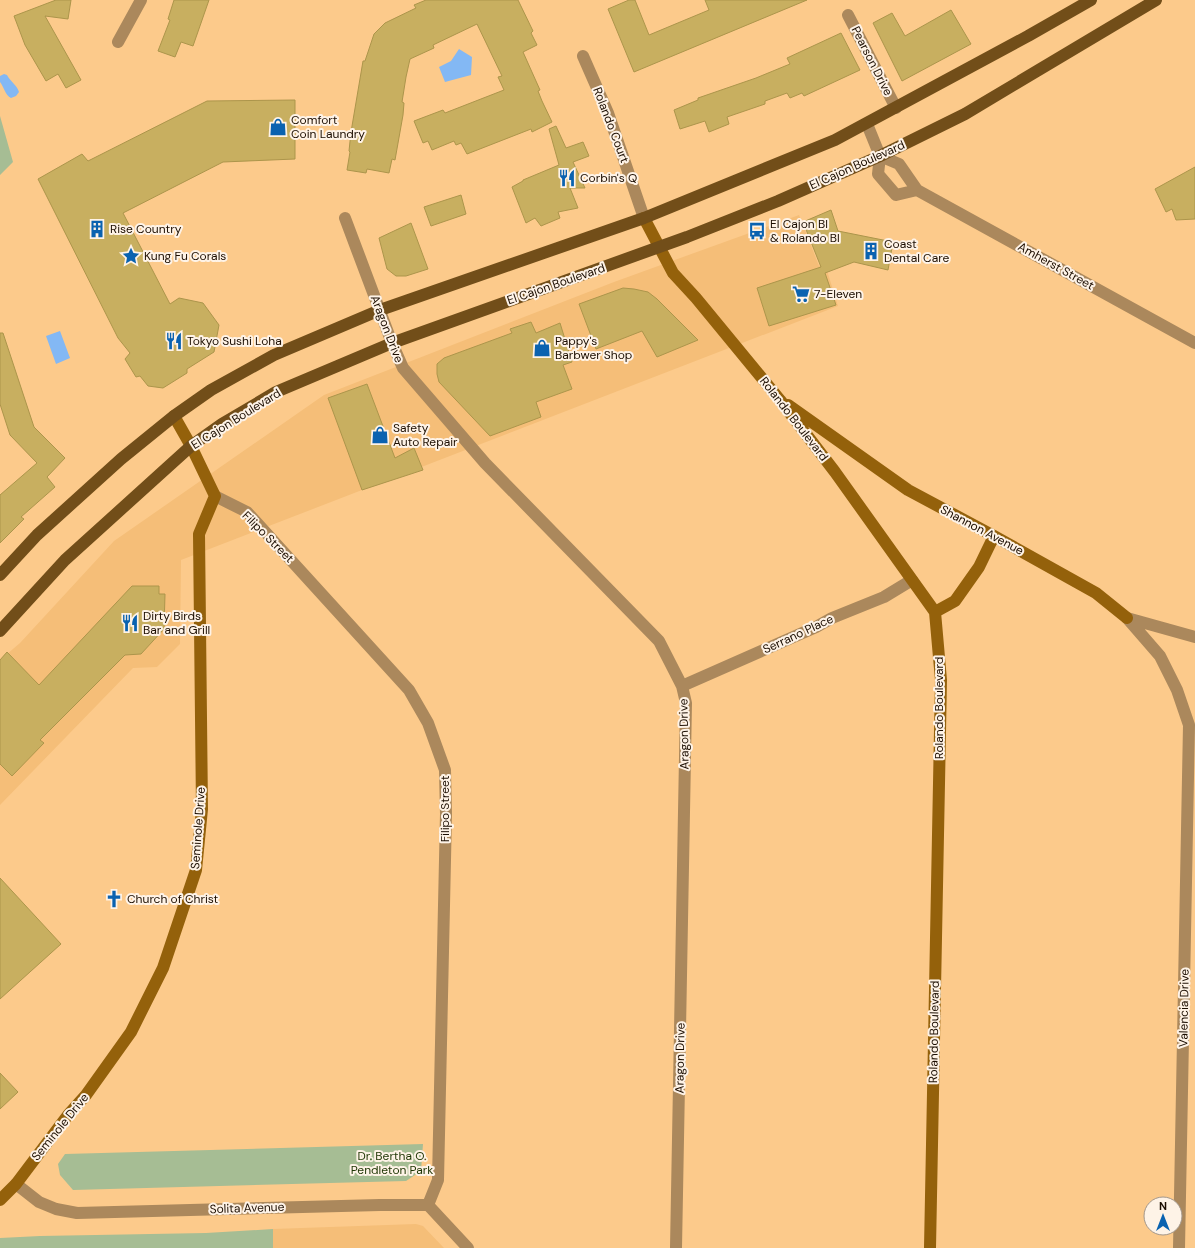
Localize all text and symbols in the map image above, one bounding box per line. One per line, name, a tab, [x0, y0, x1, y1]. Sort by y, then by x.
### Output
street label: Pearson Drive	[848, 23, 896, 99]
street label: Rolando Court	[589, 85, 633, 165]
place label: Comfort Coin Laundry	[291, 112, 365, 142]
shop icon: Comfort Coin Laundry	[268, 117, 288, 137]
street label: El Cajon Boulevard	[807, 137, 907, 193]
restaurant icon: Corbin's Q	[557, 168, 577, 188]
place label: Corbin's Q	[580, 170, 637, 186]
place label: El Cajon Bl & Rolando Bl	[770, 216, 840, 246]
building icon: Rise Country	[87, 219, 107, 239]
place label: Rise Country	[110, 221, 182, 237]
bus stop icon: El Cajon Bl & Rolando Bl	[747, 221, 767, 241]
place label: Coast Dental Care	[884, 236, 949, 266]
street label: Amherst Street	[1015, 239, 1097, 294]
building icon: Coast Dental Care	[861, 241, 881, 261]
place icon: Kung Fu Corals	[121, 246, 141, 266]
place label: Kung Fu Corals	[144, 248, 226, 264]
street label: El Cajon Boulevard	[505, 260, 607, 308]
supermarket icon: 7-Eleven	[791, 284, 811, 304]
place label: 7-Eleven	[814, 286, 862, 302]
street label: Aragon Drive	[367, 293, 407, 365]
restaurant icon: Tokyo Sushi Loha	[164, 331, 184, 351]
place label: Tokyo Sushi Loha	[187, 333, 282, 349]
place label: Pappy's Barbwer Shop	[555, 333, 632, 363]
shop icon: Pappy's Barbwer Shop	[532, 338, 552, 358]
street label: Rolando Boulevard	[756, 374, 832, 464]
street label: El Cajon Boulevard	[188, 385, 284, 453]
place label: Safety Auto Repair	[393, 420, 458, 450]
shop icon: Safety Auto Repair	[370, 425, 390, 445]
street label: Shannon Avenue	[938, 501, 1027, 559]
street label: Filipo Street	[239, 508, 297, 566]
place label: Dirty Birds Bar and Grill	[143, 608, 210, 638]
street label: Serrano Place	[760, 611, 836, 657]
restaurant icon: Dirty Birds Bar and Grill	[120, 613, 140, 633]
street label: Rolando Boulevard	[931, 657, 947, 759]
street label: Aragon Drive	[675, 698, 693, 770]
street label: Filipo Street	[437, 775, 453, 842]
street label: Seminole Drive	[187, 786, 209, 870]
church icon: Church of Christ	[104, 889, 124, 909]
place label: Church of Christ	[127, 891, 219, 907]
street label: Valencia Drive	[1175, 969, 1193, 1047]
street label: Rolando Boulevard	[925, 981, 943, 1083]
street label: Aragon Drive	[671, 1022, 689, 1094]
street label: Seminole Drive	[28, 1090, 92, 1164]
park label: Dr. Bertha O. Pendleton Park	[351, 1148, 433, 1178]
north arrow	[1143, 1196, 1183, 1236]
street label: Solita Avenue	[209, 1199, 285, 1217]
text: N	[1159, 1199, 1167, 1213]

